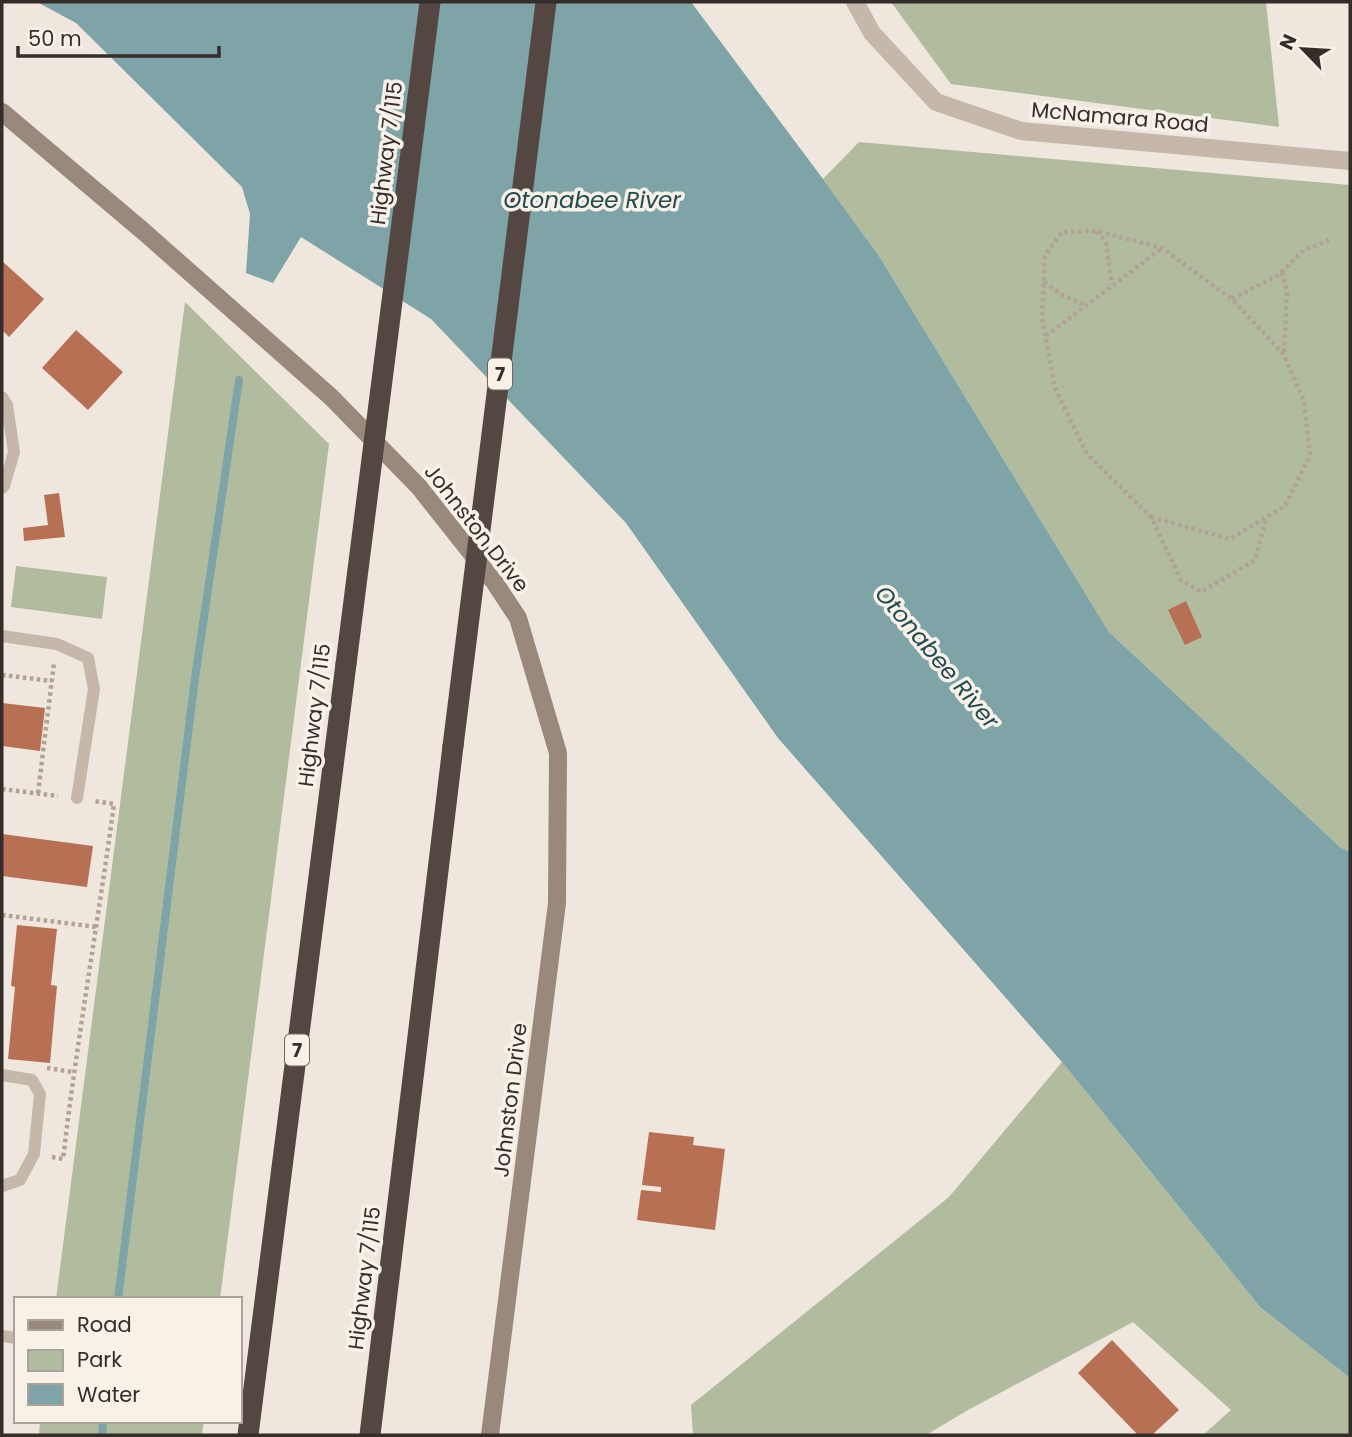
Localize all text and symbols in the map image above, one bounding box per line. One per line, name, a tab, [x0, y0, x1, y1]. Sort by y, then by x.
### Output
scale bar	[18, 14, 219, 58]
north arrow	[1268, 14, 1338, 84]
text: 50 m	[28, 24, 82, 53]
text: N	[1273, 30, 1303, 54]
street label: Highway 7/115	[363, 80, 409, 226]
street label: McNamara Road	[1030, 95, 1210, 139]
water label: Otonabee River	[503, 184, 682, 216]
road number: 7	[488, 358, 512, 390]
street label: Johnston Drive	[418, 458, 536, 598]
water label: Otonabee River	[868, 579, 1007, 736]
street label: Highway 7/115	[291, 642, 337, 788]
street label: Johnston Drive	[486, 1021, 534, 1179]
road number: 7	[285, 1034, 309, 1066]
street label: Highway 7/115	[341, 1205, 387, 1351]
legend	[14, 1297, 242, 1423]
text: Road	[77, 1310, 132, 1339]
text: Park	[77, 1345, 122, 1374]
text: Water	[77, 1380, 140, 1409]

